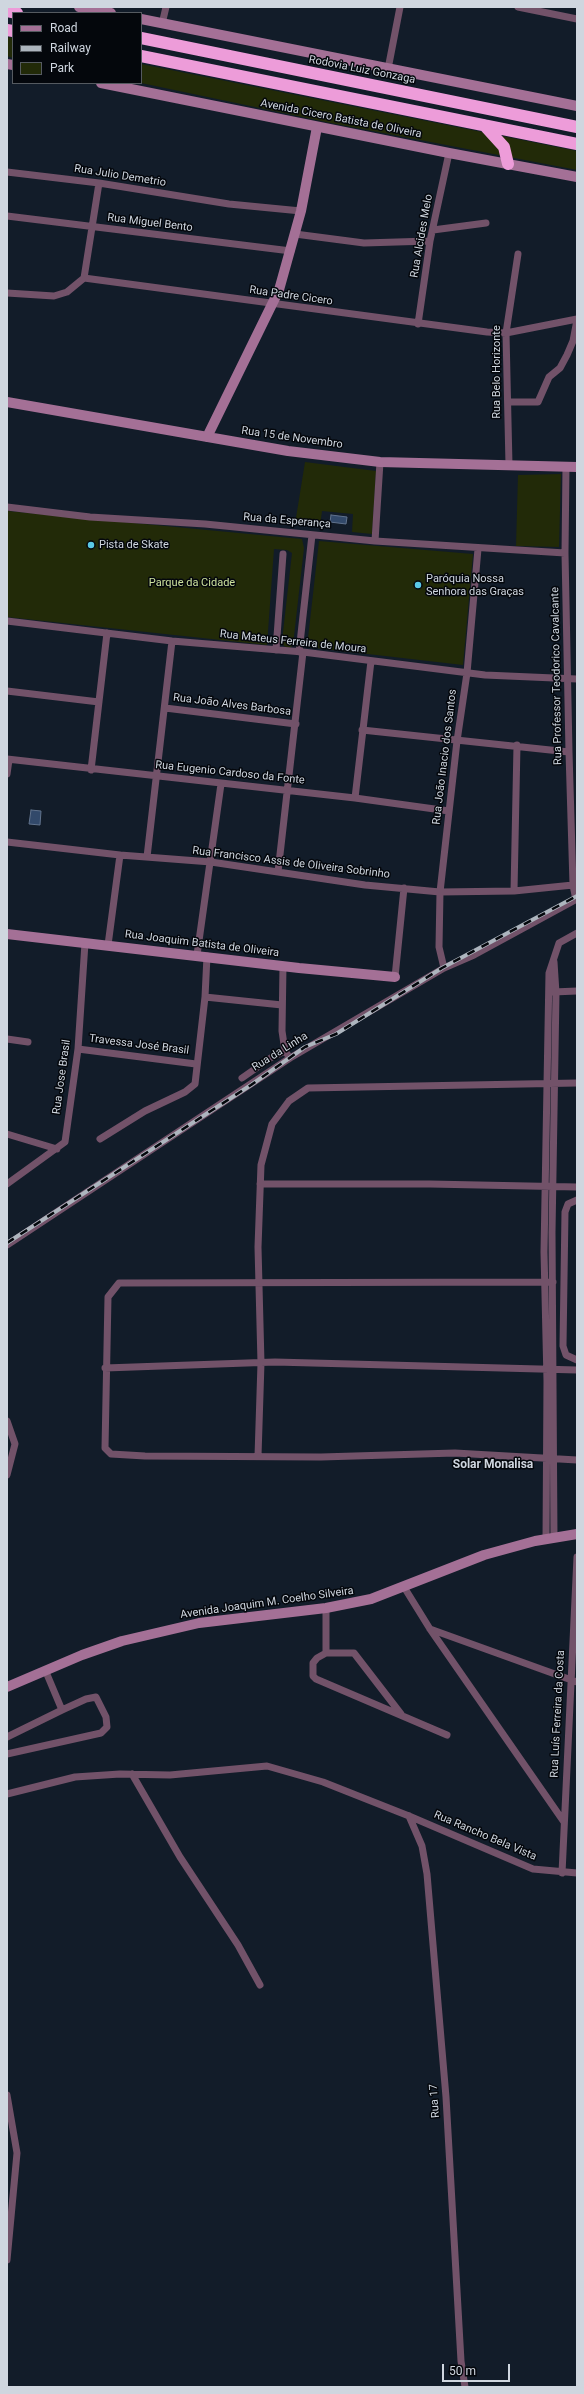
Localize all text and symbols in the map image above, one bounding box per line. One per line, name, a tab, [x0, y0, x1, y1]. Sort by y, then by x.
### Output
legend	[12, 12, 142, 84]
text: Road	[50, 21, 78, 35]
text: Railway	[50, 41, 91, 55]
street label: Rodovia Luiz Gonzaga	[308, 53, 416, 87]
text: Park	[50, 61, 74, 75]
street label: Avenida Cicero Batista de Oliveira	[259, 97, 423, 141]
street label: Rua Julio Demetrio	[73, 162, 167, 190]
street label: Rua Alcides Melo	[408, 193, 436, 279]
street label: Rua Miguel Bento	[107, 211, 193, 235]
street label: Rua Padre Cicero	[248, 284, 334, 308]
street label: Rua Belo Horizonte	[490, 325, 504, 419]
street label: Rua 15 de Novembro	[240, 424, 344, 452]
street label: Rua da Esperança	[243, 511, 331, 531]
place label: Pista de Skate	[99, 538, 169, 552]
marker: Pista de Skate	[86, 540, 96, 550]
place label: Paróquia Nossa Senhora das Graças	[426, 572, 524, 598]
park label: Parque da Cidade	[149, 576, 235, 590]
marker: Paróquia Nossa Senhora das Graças	[413, 580, 423, 590]
street label: Rua Professor Teodorico Cavalcante	[549, 587, 565, 765]
street label: Rua Mateus Ferreira de Moura	[219, 628, 367, 656]
street label: Rua João Inacio dos Santos	[430, 689, 460, 825]
street label: Rua João Alves Barbosa	[172, 691, 292, 719]
street label: Rua Eugenio Cardoso da Fonte	[155, 759, 305, 787]
street label: Rua Francisco Assis de Oliveira Sobrinho	[191, 844, 391, 882]
street label: Rua Joaquim Batista de Oliveira	[124, 928, 280, 960]
street label: Rua da Linha	[250, 1030, 310, 1074]
street label: Travessa José Brasil	[88, 1032, 190, 1058]
street label: Rua Jose Brasil	[50, 1039, 74, 1115]
district label: Solar Monalisa	[453, 1458, 533, 1472]
street label: Avenida Joaquim M. Coelho Silveira	[180, 1584, 354, 1622]
street label: Rua Luís Ferreira da Costa	[548, 1650, 568, 1778]
street label: Rua Rancho Bela Vista	[432, 1808, 538, 1864]
street label: Rua 17	[427, 2084, 443, 2118]
scale bar	[444, 2356, 512, 2382]
text: 50 m	[449, 2364, 476, 2378]

